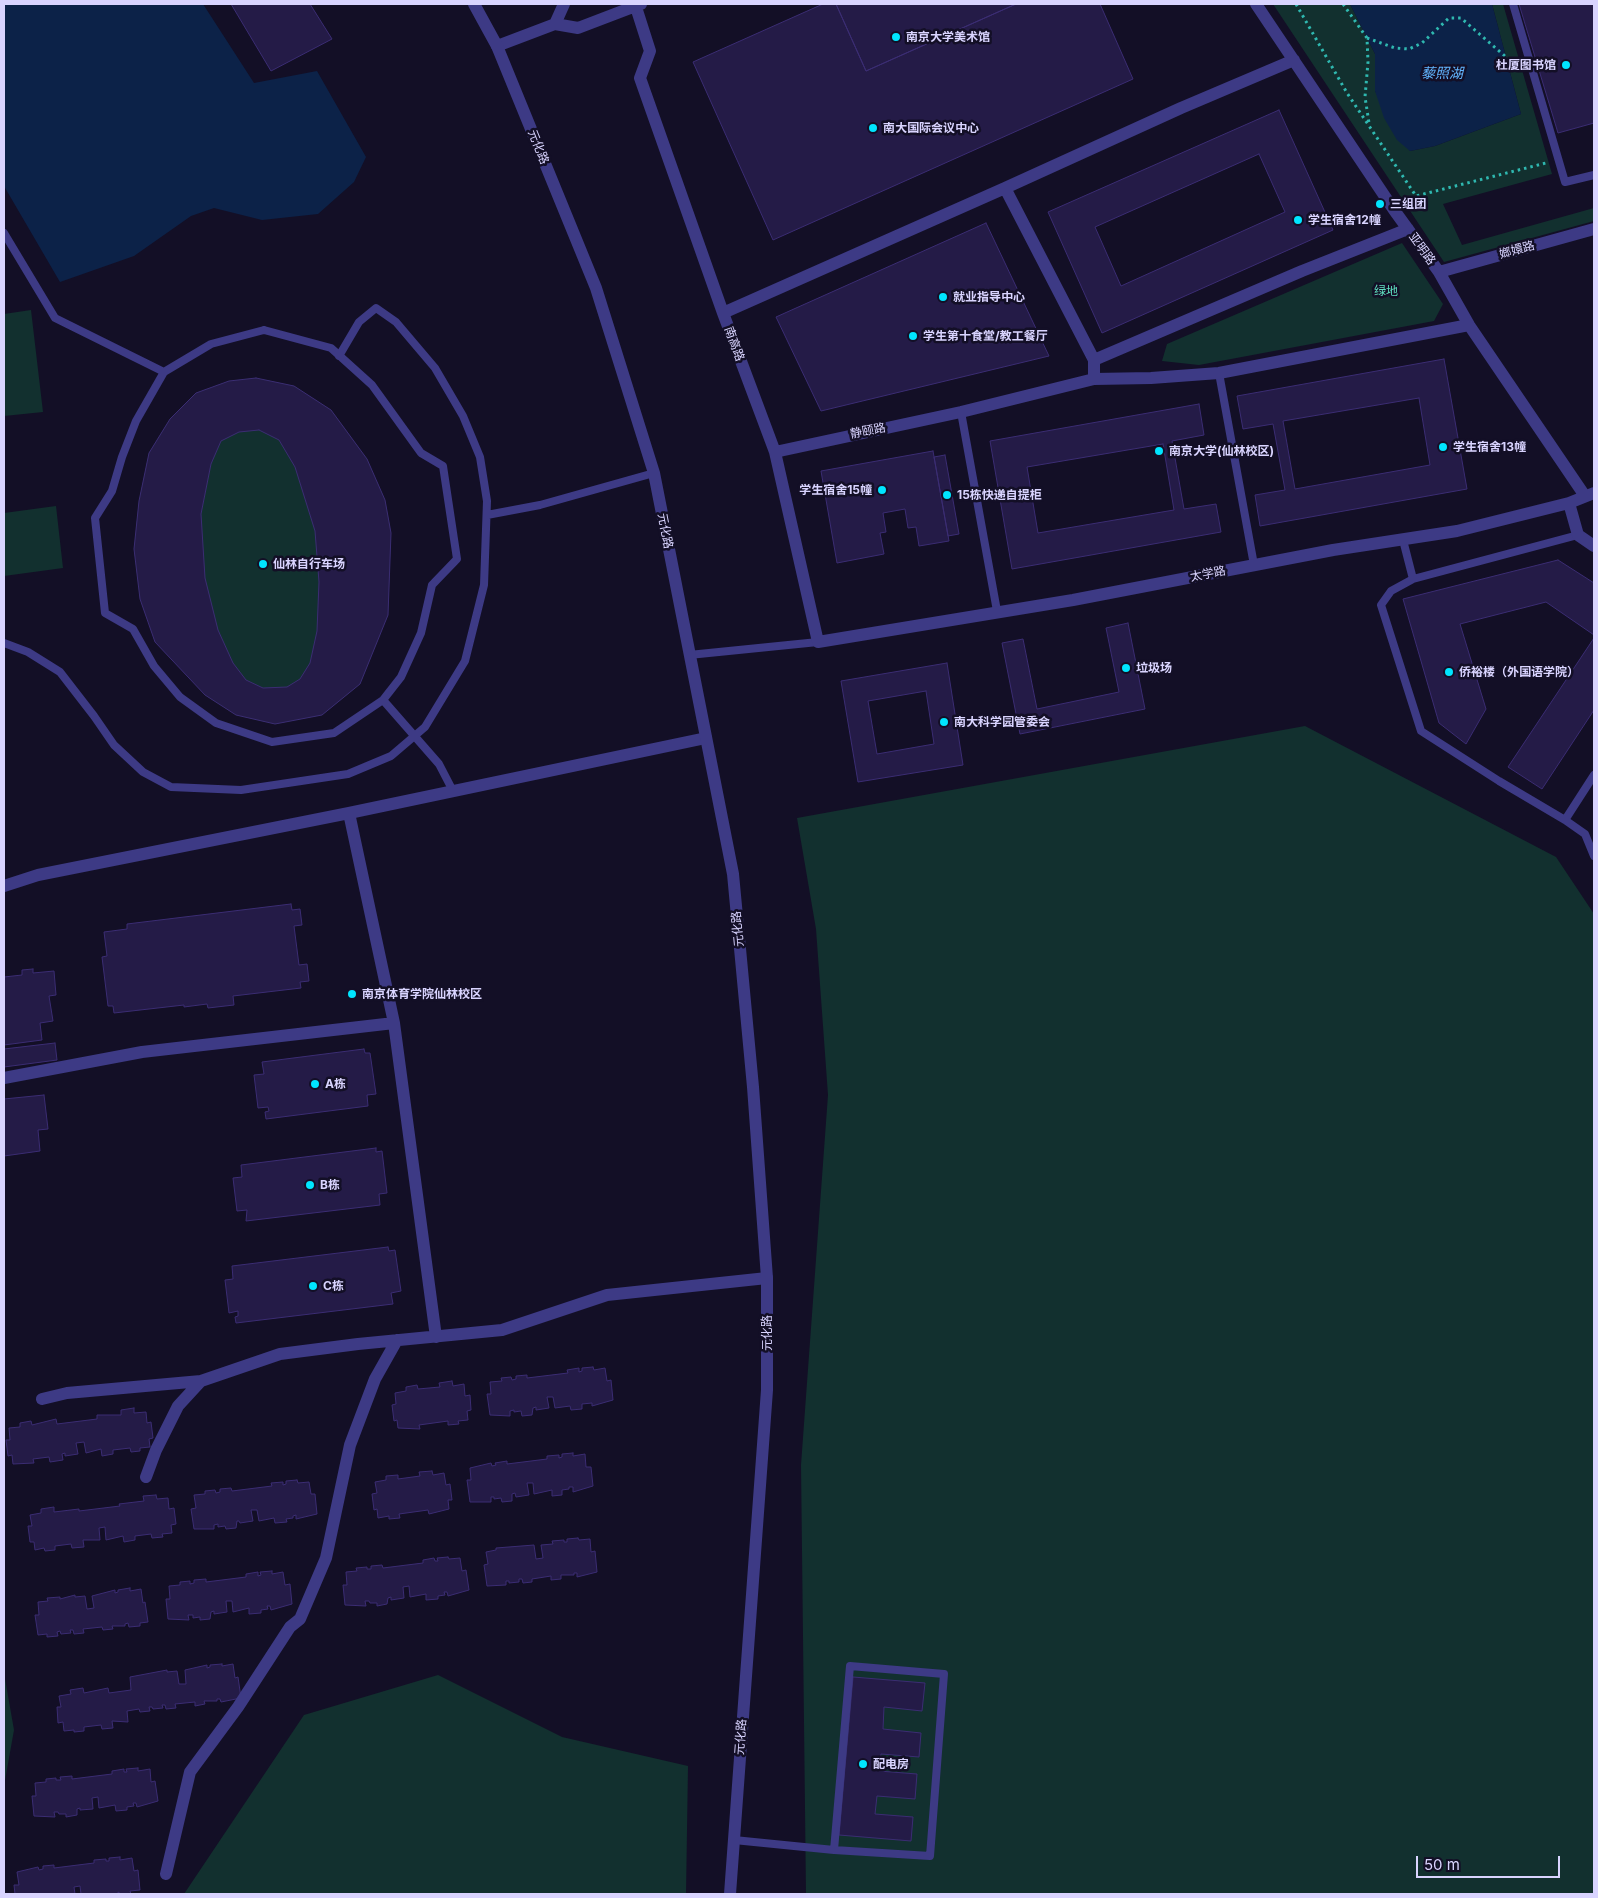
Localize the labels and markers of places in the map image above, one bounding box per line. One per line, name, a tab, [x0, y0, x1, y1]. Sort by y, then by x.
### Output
place label: 南京大学美术馆	[906, 30, 990, 44]
marker: 南京大学美术馆	[890, 31, 902, 43]
place label: 杜厦图书馆	[1496, 58, 1556, 72]
marker: 杜厦图书馆	[1560, 59, 1572, 71]
place label: 南大国际会议中心	[883, 121, 979, 135]
marker: 南大国际会议中心	[867, 122, 879, 134]
place label: 三组团	[1390, 197, 1426, 211]
marker: 三组团	[1374, 198, 1386, 210]
place label: 学生宿舍12幢	[1308, 213, 1381, 227]
marker: 学生宿舍12幢	[1292, 214, 1304, 226]
place label: 就业指导中心	[953, 290, 1025, 304]
marker: 就业指导中心	[937, 291, 949, 303]
place label: 学生第十食堂/教工餐厅	[923, 329, 1048, 343]
marker: 学生第十食堂/教工餐厅	[907, 330, 919, 342]
place label: 学生宿舍13幢	[1453, 440, 1526, 454]
marker: 学生宿舍13幢	[1437, 441, 1449, 453]
place label: 南京大学(仙林校区)	[1169, 444, 1274, 458]
marker: 南京大学(仙林校区)	[1153, 445, 1165, 457]
place label: 学生宿舍15幢	[799, 483, 872, 497]
marker: 学生宿舍15幢	[876, 484, 888, 496]
place label: 15栋快递自提柜	[957, 488, 1042, 502]
marker: 15栋快递自提柜	[941, 489, 953, 501]
place label: 仙林自行车场	[273, 557, 345, 571]
marker: 仙林自行车场	[257, 558, 269, 570]
place label: 垃圾场	[1136, 661, 1172, 675]
marker: 垃圾场	[1120, 662, 1132, 674]
place label: 侨裕楼（外国语学院）	[1459, 665, 1579, 679]
marker: 侨裕楼（外国语学院）	[1443, 666, 1455, 678]
place label: 南大科学园管委会	[954, 715, 1050, 729]
marker: 南大科学园管委会	[938, 716, 950, 728]
place label: 南京体育学院仙林校区	[362, 987, 482, 1001]
marker: 南京体育学院仙林校区	[346, 988, 358, 1000]
place label: A栋	[325, 1077, 346, 1091]
marker: A栋	[309, 1078, 321, 1090]
place label: B栋	[320, 1178, 340, 1192]
marker: B栋	[304, 1179, 316, 1191]
place label: C栋	[323, 1279, 344, 1293]
marker: C栋	[307, 1280, 319, 1292]
place label: 配电房	[873, 1757, 909, 1771]
marker: 配电房	[857, 1758, 869, 1770]

